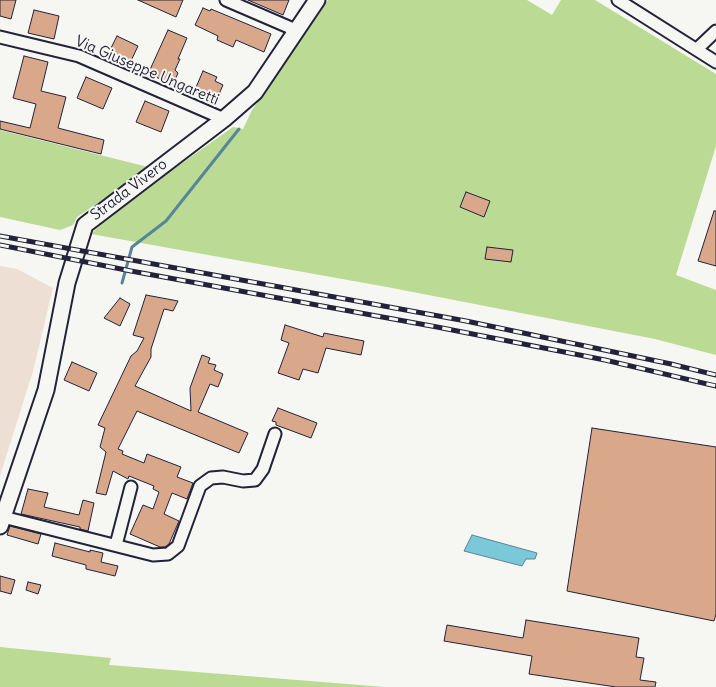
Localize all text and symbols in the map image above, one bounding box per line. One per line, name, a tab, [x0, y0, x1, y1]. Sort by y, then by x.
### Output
street label: Via Giuseppe Ungaretti	[72, 33, 222, 109]
street label: Strada Vivero	[87, 155, 171, 225]

